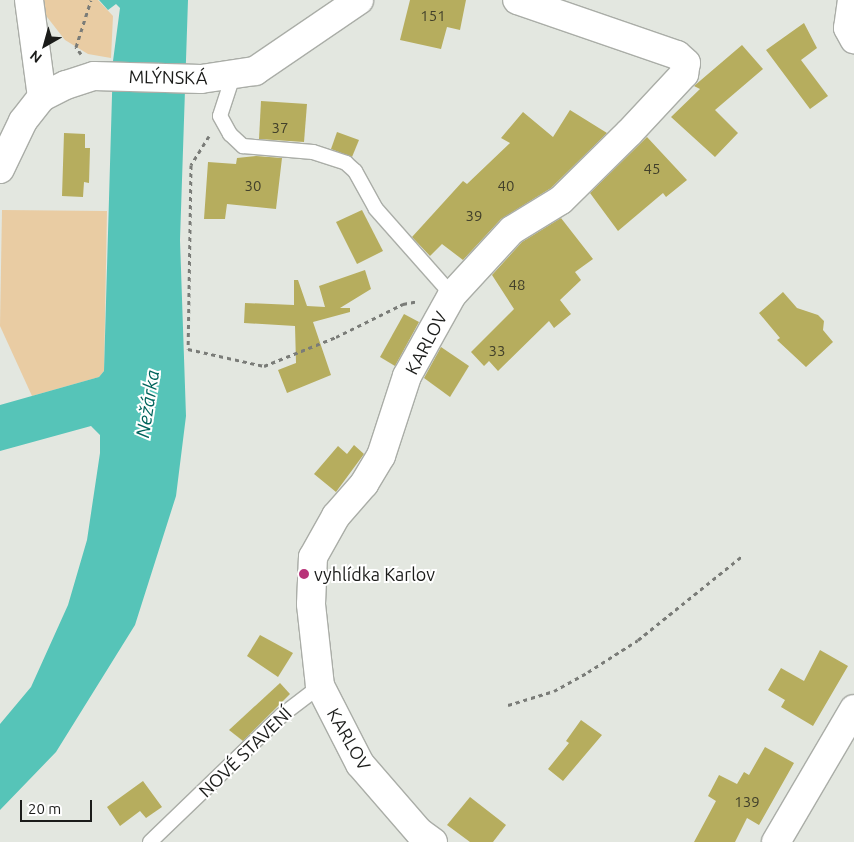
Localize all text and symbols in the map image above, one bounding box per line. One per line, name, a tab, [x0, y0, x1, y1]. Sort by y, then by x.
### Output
house number: 151	[420, 7, 446, 25]
north arrow	[20, 20, 70, 70]
text: N	[27, 47, 45, 66]
street label: MLÝNSKÁ	[128, 66, 208, 88]
house number: 37	[272, 119, 288, 137]
house number: 45	[644, 160, 660, 178]
house number: 30	[245, 177, 261, 195]
house number: 40	[498, 177, 514, 195]
house number: 39	[466, 207, 482, 225]
house number: 48	[509, 276, 525, 294]
street label: KARLOV	[400, 308, 452, 378]
house number: 33	[489, 342, 505, 360]
water label: Nežárka	[131, 368, 165, 440]
place label: vyhlídka Karlov	[314, 563, 435, 585]
marker: vyhlídka Karlov	[298, 568, 310, 580]
street label: NOVÉ STAVENÍ	[194, 702, 296, 802]
street label: KARLOV	[323, 704, 375, 774]
scale bar	[22, 790, 95, 822]
house number: 139	[734, 793, 760, 811]
text: 20 m	[28, 800, 61, 817]

